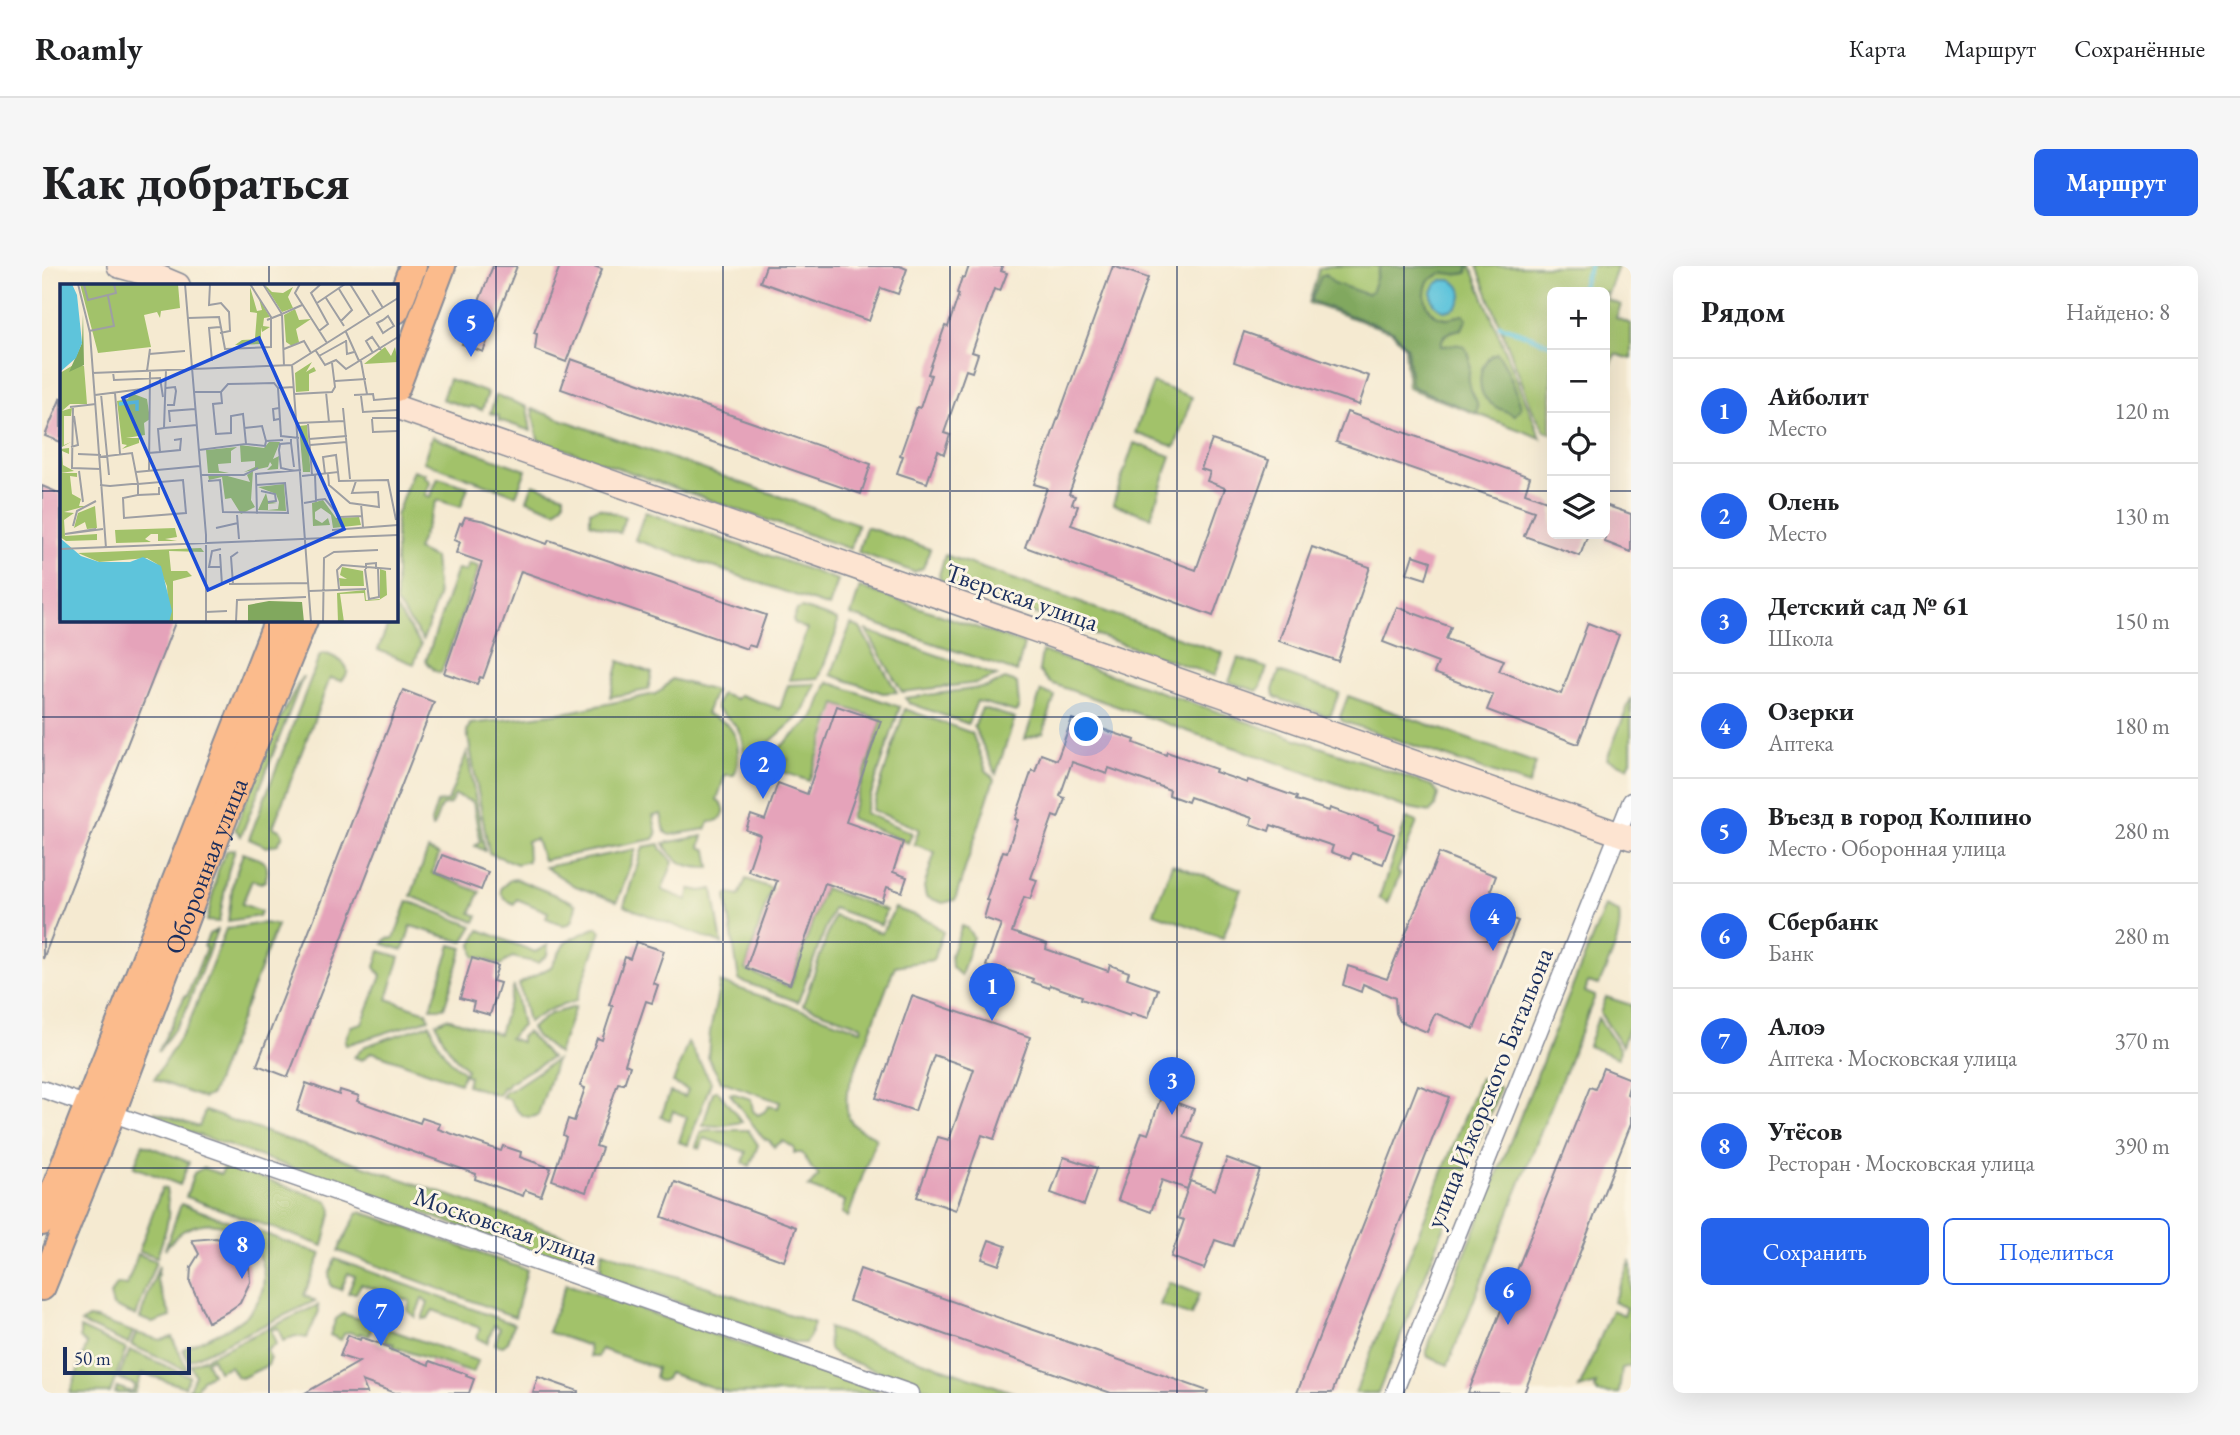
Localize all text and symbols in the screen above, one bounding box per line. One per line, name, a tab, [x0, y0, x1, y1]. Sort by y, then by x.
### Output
text: Roamly	[35, 27, 143, 70]
text: Карта	[1849, 33, 1906, 64]
text: Маршрут	[1944, 33, 2036, 64]
text: Сохранённые	[2074, 33, 2205, 64]
button: Маршрут	[2034, 149, 2198, 216]
text: Как добраться	[42, 150, 350, 214]
inset map	[60, 284, 397, 621]
map controls	[1547, 287, 1610, 539]
button: +	[1547, 287, 1610, 350]
text: Рядом	[1701, 292, 1785, 331]
text: Найдено: 8	[2066, 297, 2170, 327]
pin: 5	[448, 299, 494, 357]
button: −	[1547, 350, 1610, 413]
text: Айболит	[1768, 379, 1869, 413]
text: 1	[1718, 396, 1730, 426]
text: 120 m	[2114, 396, 2170, 426]
button: locate	[1547, 413, 1610, 476]
text: Место	[1768, 413, 1827, 443]
button: layers	[1547, 476, 1610, 539]
text: Олень	[1768, 484, 1840, 518]
text: 2	[1718, 501, 1730, 531]
text: 130 m	[2114, 501, 2170, 531]
text: Место	[1768, 518, 1827, 548]
street label: Тверская улица	[941, 555, 1104, 639]
text: Детский сад № 61	[1768, 589, 1970, 623]
text: 3	[1718, 606, 1730, 636]
text: 150 m	[2114, 606, 2170, 636]
text: Школа	[1768, 623, 1833, 653]
text: Озерки	[1768, 694, 1854, 728]
text: 4	[1718, 711, 1730, 741]
text: 180 m	[2114, 711, 2170, 741]
your location	[1069, 712, 1103, 746]
text: Аптека	[1768, 728, 1834, 758]
pin: 2	[740, 741, 786, 799]
street label: Оборонная улица	[157, 772, 256, 959]
text: Въезд в город Колпино	[1768, 799, 2032, 833]
text: 5	[1718, 816, 1730, 846]
text: 280 m	[2114, 816, 2170, 846]
text: Место · Оборонная улица	[1768, 833, 2006, 863]
pin: 4	[1470, 893, 1516, 951]
text: Сбербанк	[1768, 904, 1878, 938]
text: 6	[1718, 921, 1730, 951]
text: 280 m	[2114, 921, 2170, 951]
text: Банк	[1768, 938, 1814, 968]
street label: улица Ижорского Батальона	[1417, 942, 1561, 1233]
pin: 1	[969, 963, 1015, 1021]
text: Алоэ	[1768, 1009, 1825, 1043]
text: 7	[1718, 1026, 1730, 1056]
text: 370 m	[2114, 1026, 2170, 1056]
text: Аптека · Московская улица	[1768, 1043, 2017, 1073]
pin: 3	[1149, 1057, 1195, 1115]
text: Утёсов	[1768, 1114, 1842, 1148]
text: 8	[1718, 1131, 1730, 1161]
text: 390 m	[2114, 1131, 2170, 1161]
text: Ресторан · Московская улица	[1768, 1148, 2035, 1178]
street label: Московская улица	[410, 1179, 603, 1274]
button: Сохранить	[1701, 1218, 1929, 1285]
button: Поделиться	[1943, 1218, 2170, 1285]
pin: 8	[219, 1221, 265, 1279]
pin: 6	[1485, 1267, 1531, 1325]
pin: 7	[358, 1288, 404, 1346]
scale bar	[63, 1344, 191, 1376]
text: 50 m	[74, 1346, 111, 1371]

